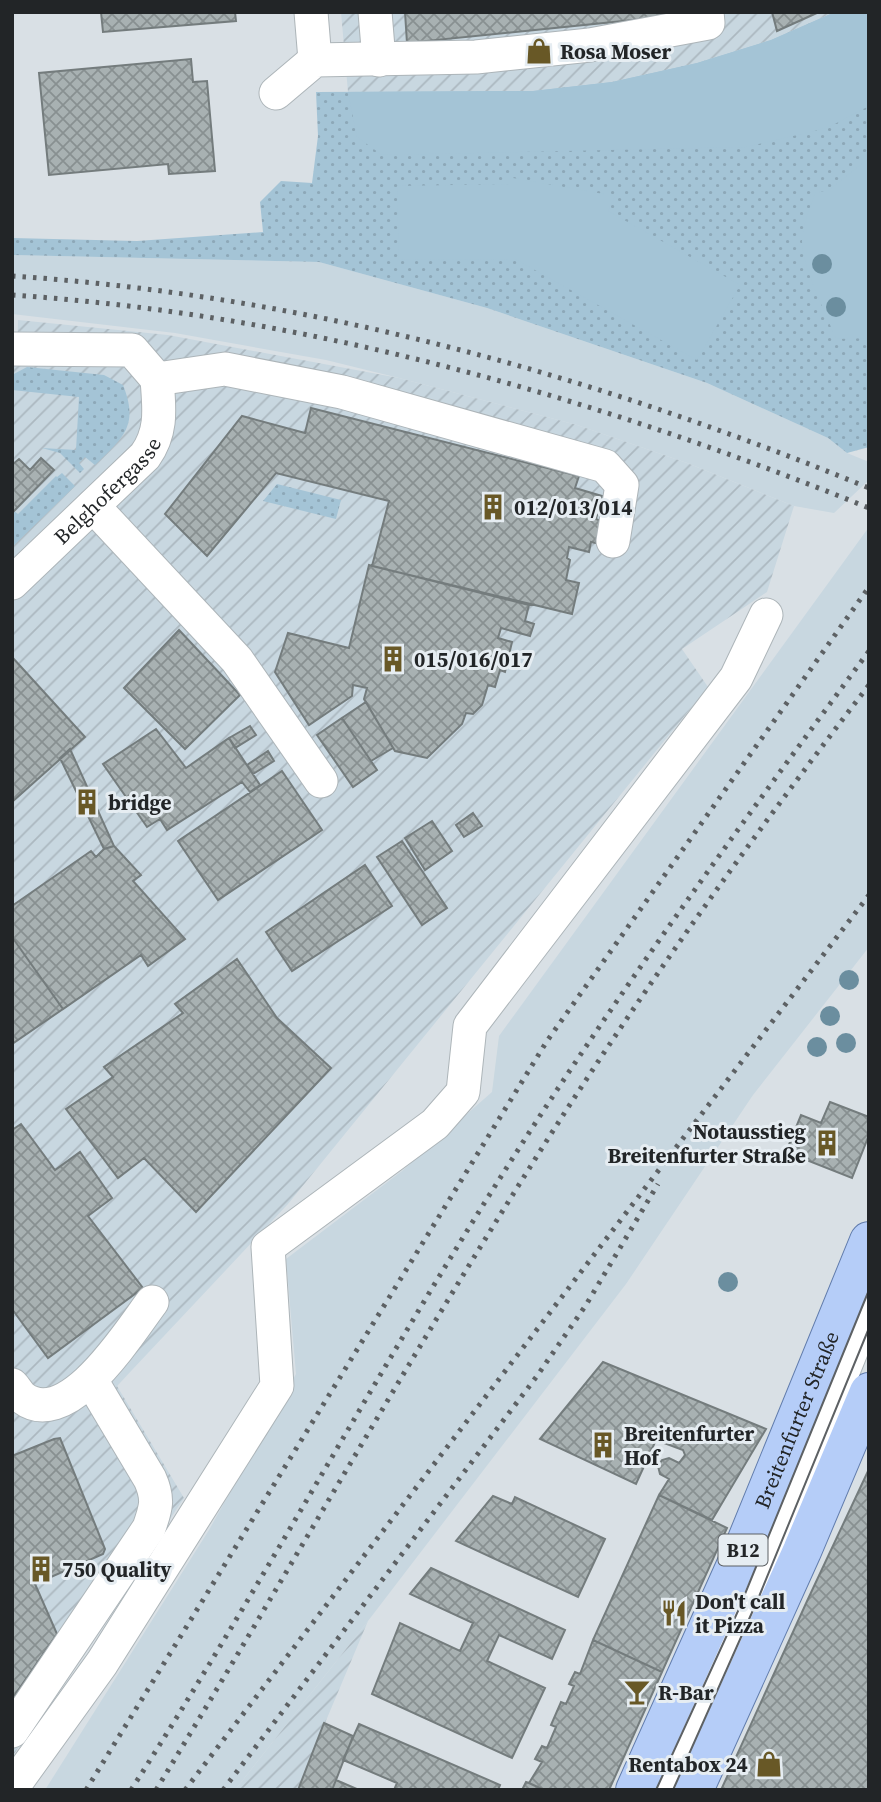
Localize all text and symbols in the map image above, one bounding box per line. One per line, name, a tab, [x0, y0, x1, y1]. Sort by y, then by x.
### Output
shop icon: Rosa Moser	[524, 36, 554, 66]
place label: Rosa Moser	[560, 37, 672, 66]
street label: Belghofergasse	[47, 433, 168, 550]
building icon: 012/013/014	[478, 492, 508, 522]
place label: 012/013/014	[514, 493, 633, 522]
building icon: 015/016/017	[378, 644, 408, 674]
place label: 015/016/017	[414, 645, 533, 674]
building icon: bridge	[72, 787, 102, 817]
place label: bridge	[108, 788, 172, 817]
place label: Notausstieg Breitenfurter Straße	[607, 1117, 807, 1170]
building icon: Notausstieg Breitenfurter Straße	[812, 1128, 842, 1158]
street label: Breitenfurter Straße	[747, 1326, 845, 1513]
place label: Breitenfurter Hof	[624, 1419, 754, 1472]
building icon: Breitenfurter Hof	[588, 1430, 618, 1460]
road number: B12	[718, 1534, 768, 1566]
building icon: 750 Quality	[26, 1554, 56, 1584]
place label: 750 Quality	[62, 1555, 172, 1584]
place label: Don't call it Pizza	[695, 1587, 786, 1640]
restaurant icon: Don't call it Pizza	[659, 1598, 689, 1628]
bar icon: R-Bar	[622, 1677, 652, 1707]
place label: R-Bar	[658, 1678, 714, 1707]
shop icon: Rentabox 24	[754, 1749, 784, 1779]
place label: Rentabox 24	[628, 1750, 748, 1779]

